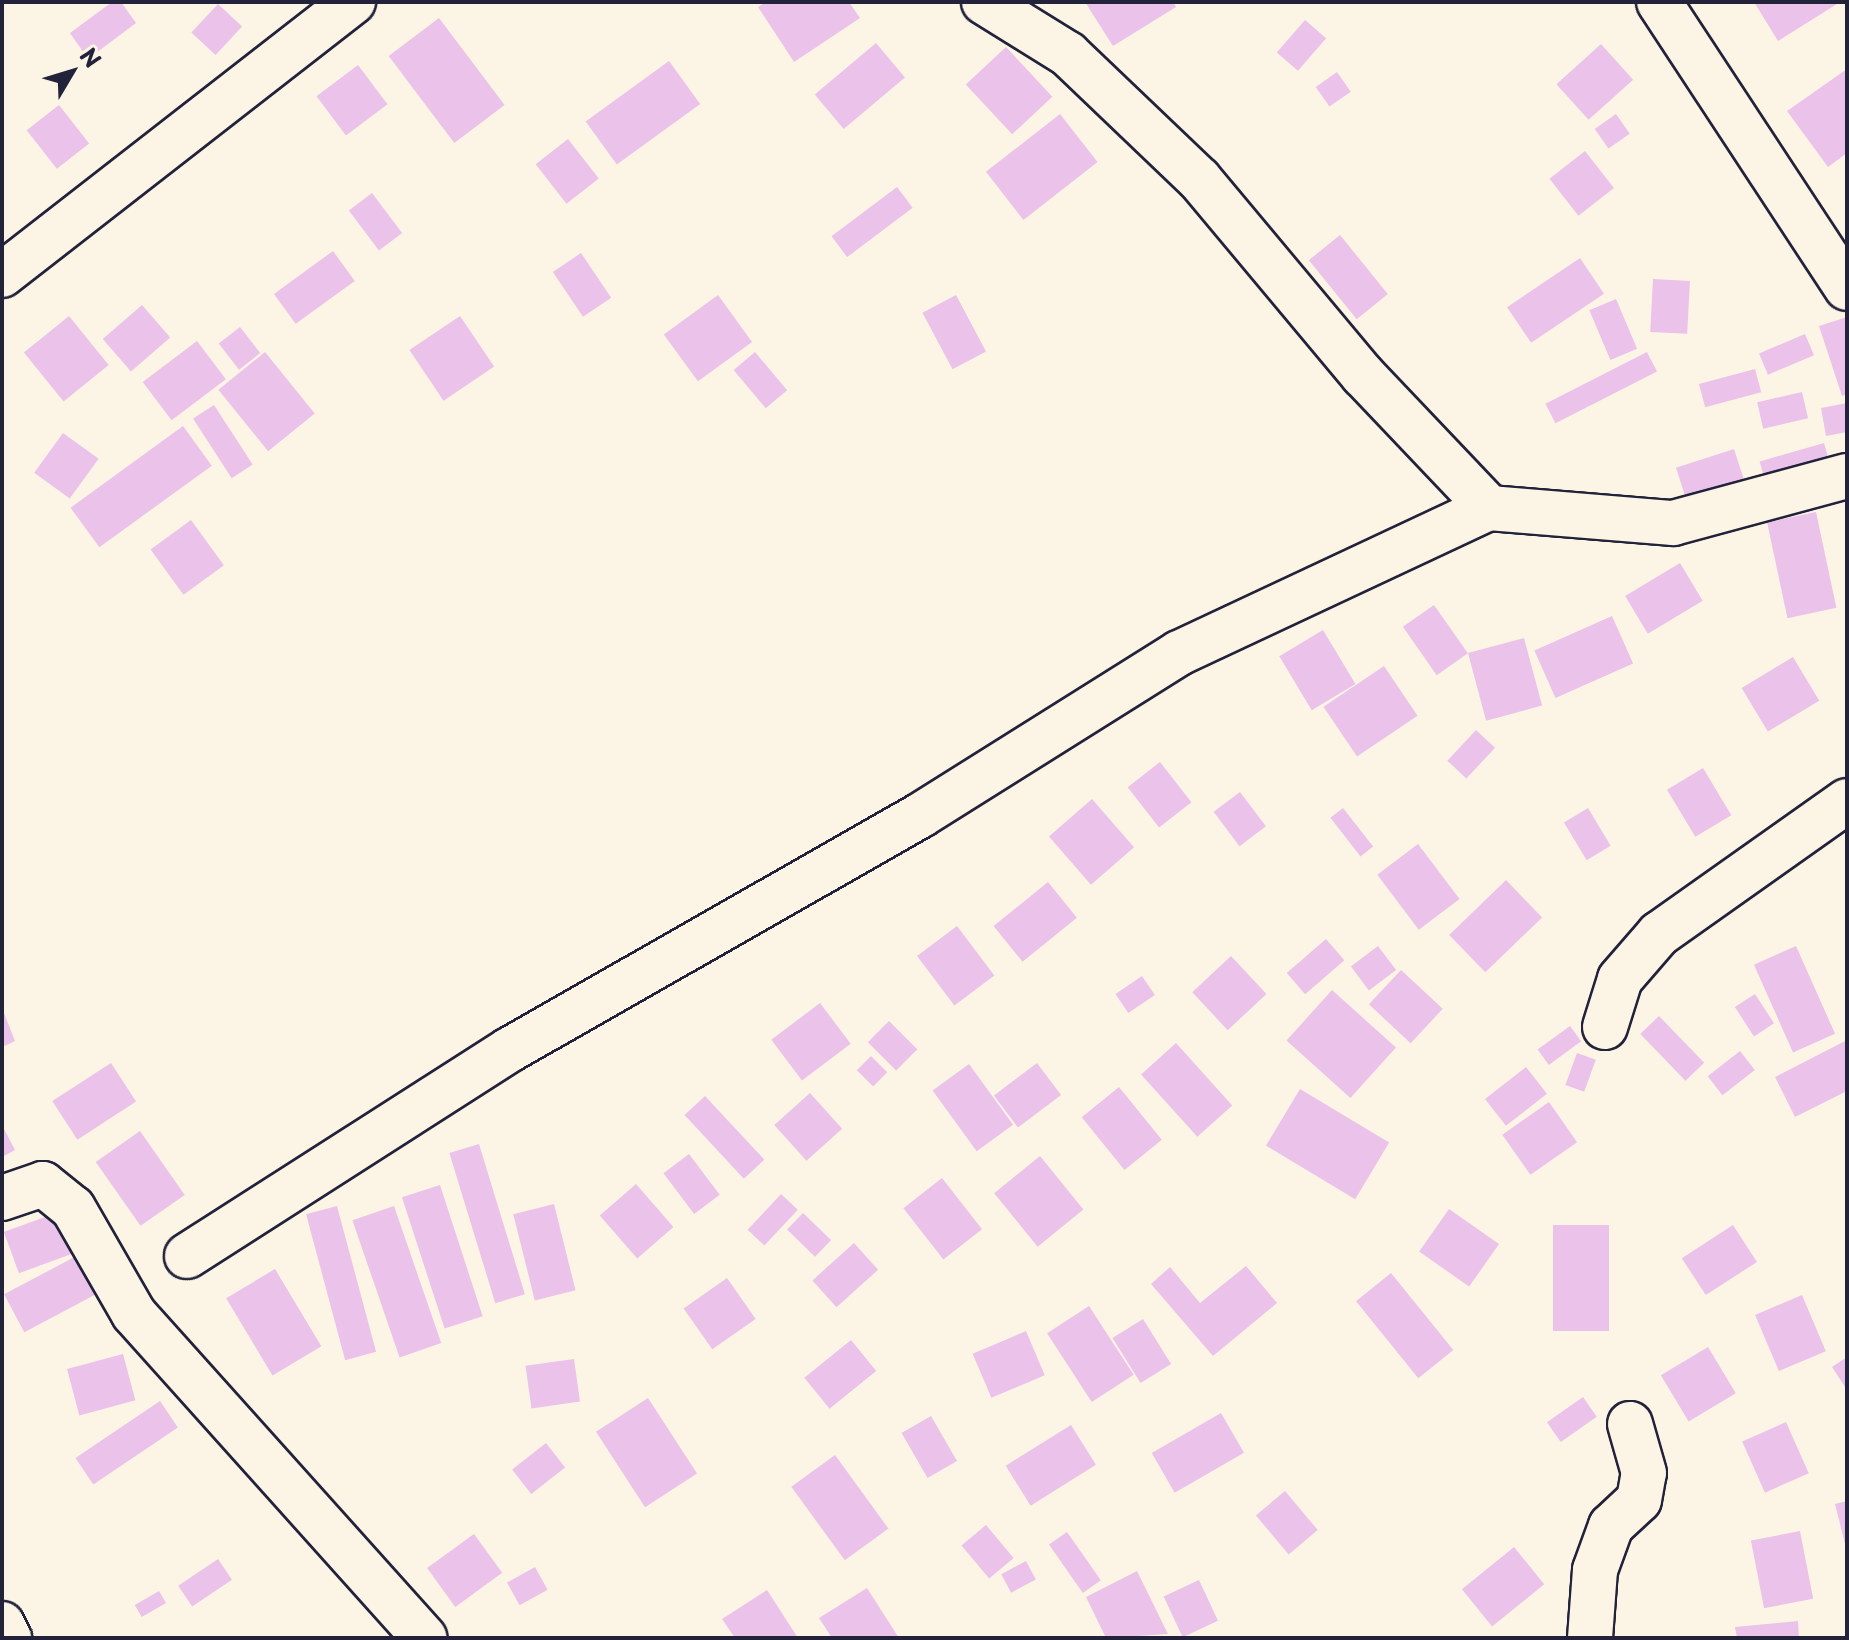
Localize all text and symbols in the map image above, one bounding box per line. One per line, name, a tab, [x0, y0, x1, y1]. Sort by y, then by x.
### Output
north arrow	[32, 32, 112, 112]
text: N	[73, 40, 110, 74]

